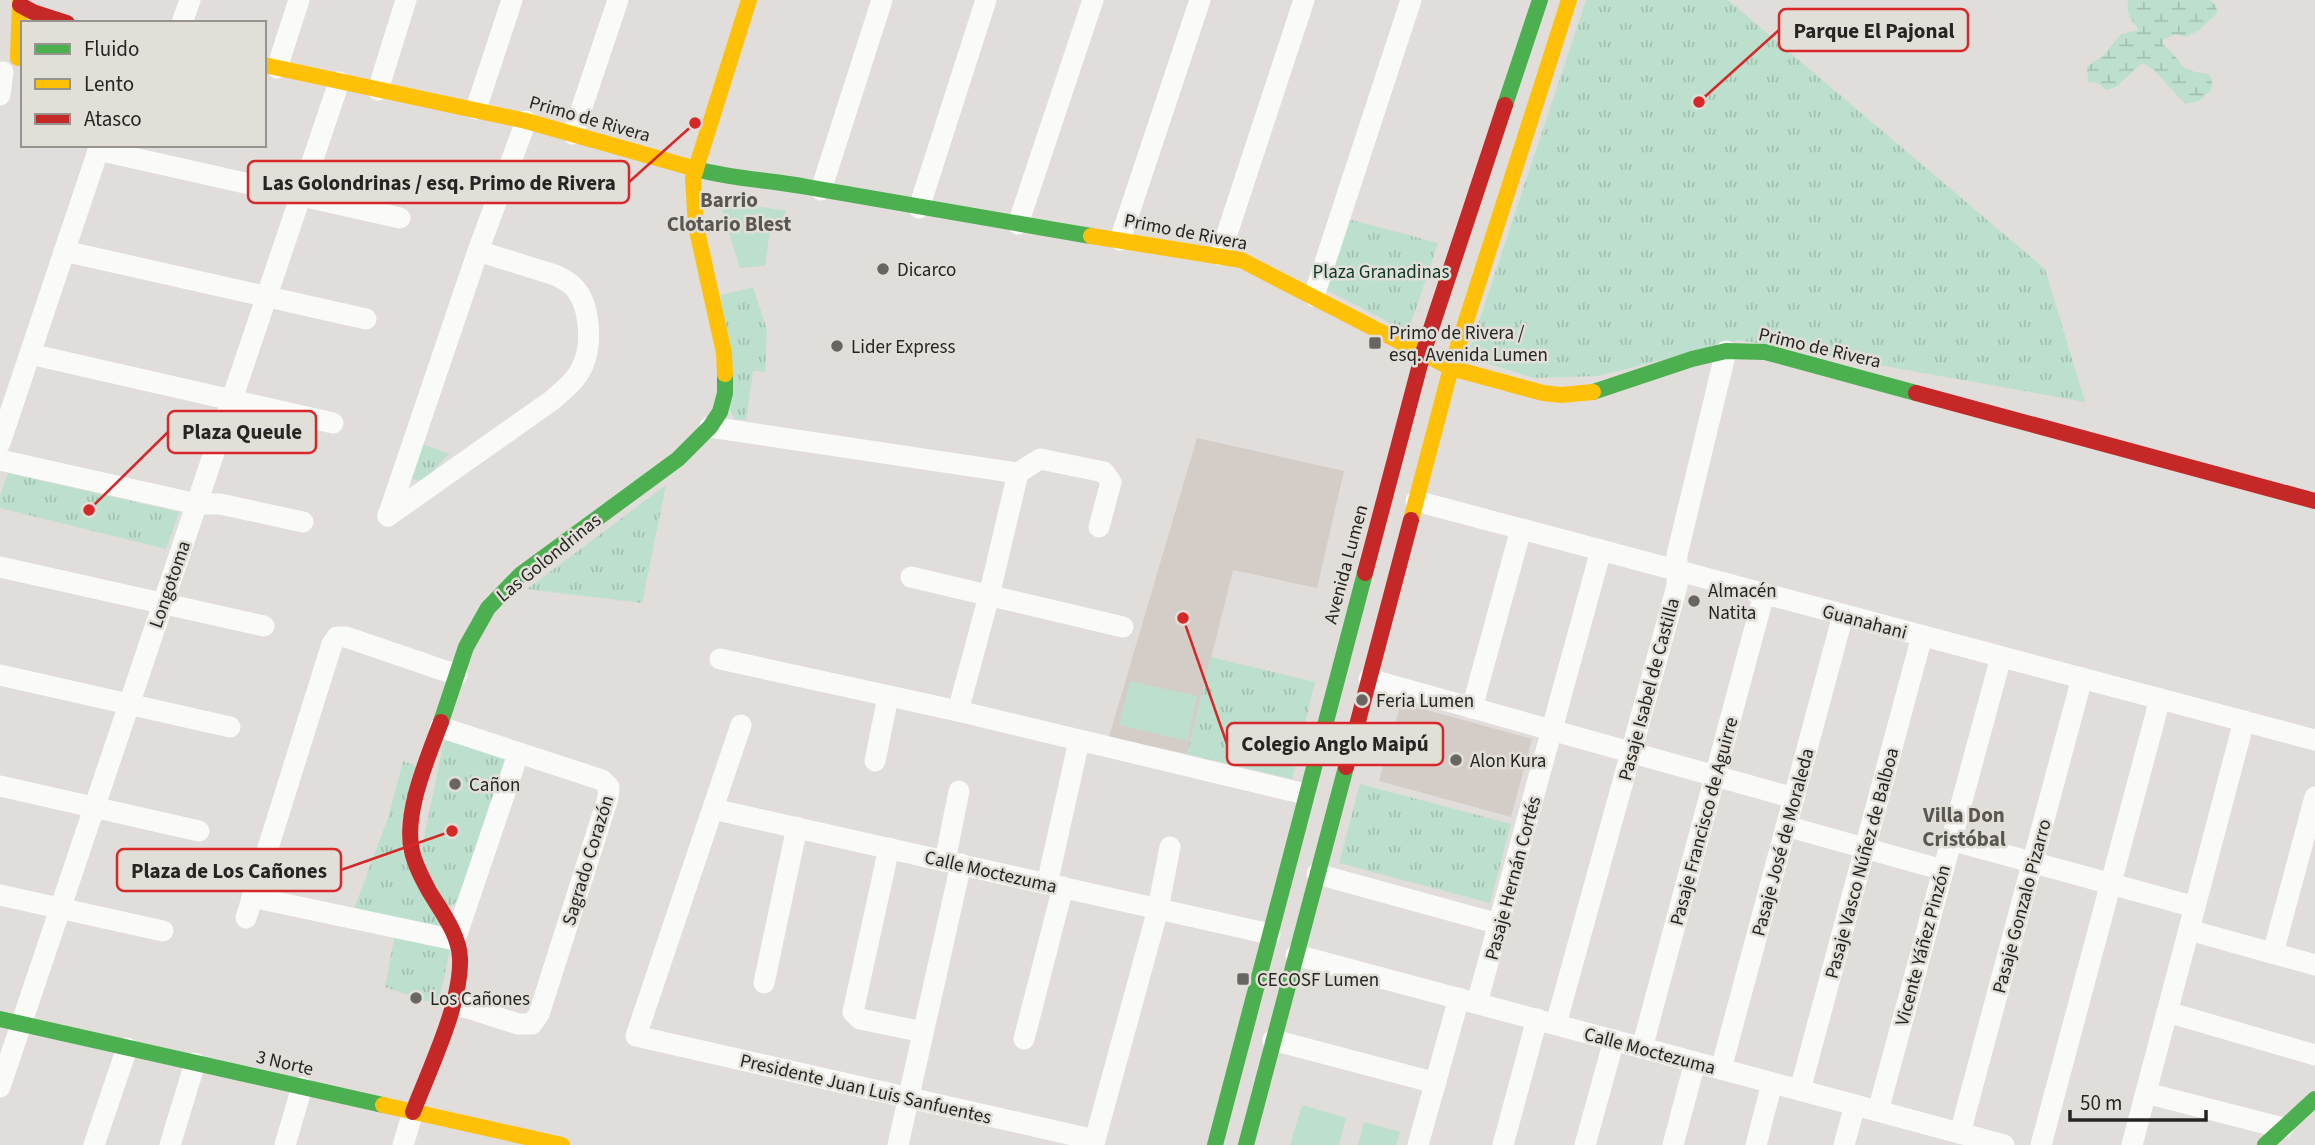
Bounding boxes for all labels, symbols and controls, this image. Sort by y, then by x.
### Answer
callout: Parque El Pajonal [1779,9,1968,51]
text: Parque El Pajonal [1793,16,1955,46]
legend [21,21,266,147]
text: Fluido [84,34,139,64]
text: Lento [84,69,134,99]
street label: Primo de Rivera [526,89,653,150]
text: Atasco [84,104,142,134]
callout: Las Golondrinas / esq. Primo de Rivera [248,161,629,203]
text: Las Golondrinas / esq. Primo de Rivera [262,168,616,198]
district label: Barrio Clotario Blest [667,185,791,239]
street label: Primo de Rivera [1122,207,1250,258]
place label: Dicarco [897,257,956,284]
park label: Plaza Granadinas [1313,259,1449,286]
marker: Dicarco [875,261,891,277]
place label: Primo de Rivera / esq. Avenida Lumen [1389,320,1548,369]
street label: Primo de Rivera [1756,321,1884,376]
place label: Lider Express [851,334,956,361]
marker: Primo de Rivera / esq. Avenida Lumen [1367,335,1383,351]
marker: Lider Express [829,338,845,354]
callout: Plaza Queule [168,411,316,453]
text: Plaza Queule [182,417,302,447]
street label: Avenida Lumen [1318,502,1375,627]
street label: Las Golondrinas [491,507,607,609]
street label: Longotoma [143,537,198,632]
place label: Almacén Natita [1708,578,1777,627]
marker: Almacén Natita [1686,593,1702,609]
street label: Pasaje Isabel de Castilla [1612,595,1687,784]
street label: Guanahani [1819,598,1910,647]
place label: Feria Lumen [1376,688,1474,715]
marker: Feria Lumen [1354,692,1370,708]
street label: Pasaje Francisco de Aguirre [1664,714,1745,929]
callout: Colegio Anglo Maipú [1227,723,1443,765]
text: Colegio Anglo Maipú [1241,729,1429,759]
street label: Pasaje José de Moraleda [1745,745,1822,939]
street label: Pasaje Vasco Núñez de Balboa [1819,745,1906,982]
place label: Alon Kura [1470,748,1546,775]
marker: Alon Kura [1448,752,1464,768]
place label: Cañon [469,772,521,799]
marker: Cañon [447,776,463,792]
street label: Sagrado Corazón [556,792,621,929]
street label: Pasaje Hernán Cortés [1479,793,1548,963]
district label: Villa Don Cristóbal [1922,800,2006,854]
street label: Pasaje Gonzalo Pizarro [1986,816,2059,997]
street label: Calle Moctezuma [922,844,1059,901]
callout: Plaza de Los Cañones [117,849,341,891]
text: Plaza de Los Cañones [131,856,327,886]
street label: Vicente Yáñez Pinzón [1889,862,1958,1029]
place label: CECOSF Lumen [1257,967,1379,994]
marker: CECOSF Lumen [1235,971,1251,987]
place label: Los Cañones [430,986,530,1013]
marker: Los Cañones [408,990,424,1006]
street label: Calle Moctezuma [1581,1021,1718,1082]
street label: 3 Norte [253,1044,316,1083]
street label: Presidente Juan Luis Sanfuentes [737,1047,994,1132]
scale bar [2070,1078,2206,1122]
text: 50 m [2080,1088,2122,1118]

